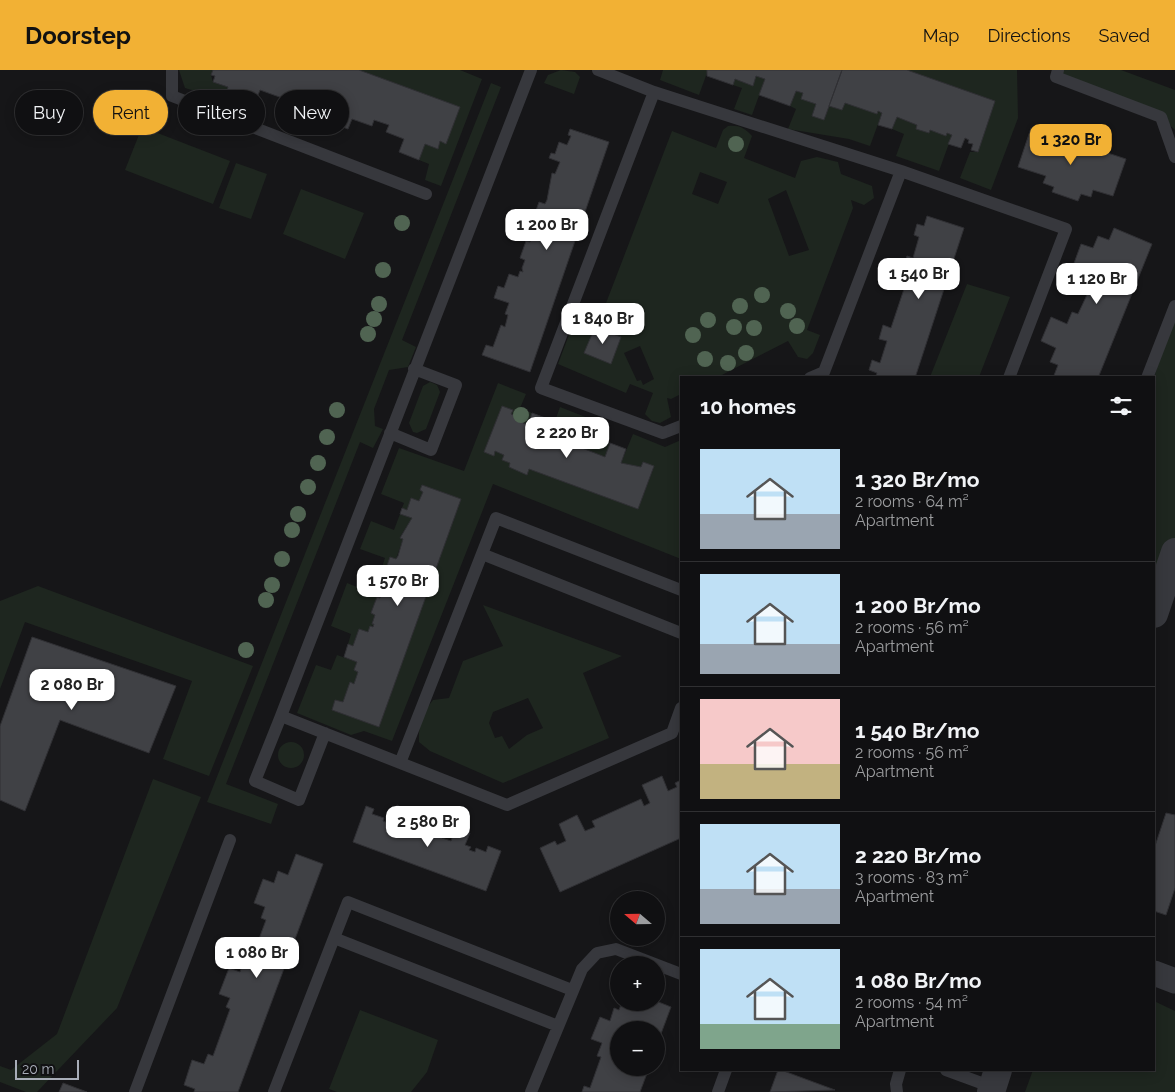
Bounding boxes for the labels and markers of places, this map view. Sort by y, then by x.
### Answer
pin: 1 320 Br [1019,124,1123,166]
pin: 1 200 Br [495,208,599,251]
pin: 1 540 Br [867,258,971,300]
pin: 1 120 Br [1045,262,1149,305]
pin: 1 840 Br [551,302,655,345]
pin: 2 220 Br [515,416,619,459]
pin: 1 570 Br [346,564,450,607]
pin: 2 080 Br [20,668,124,711]
pin: 2 580 Br [376,806,480,848]
pin: 1 080 Br [205,936,309,979]

